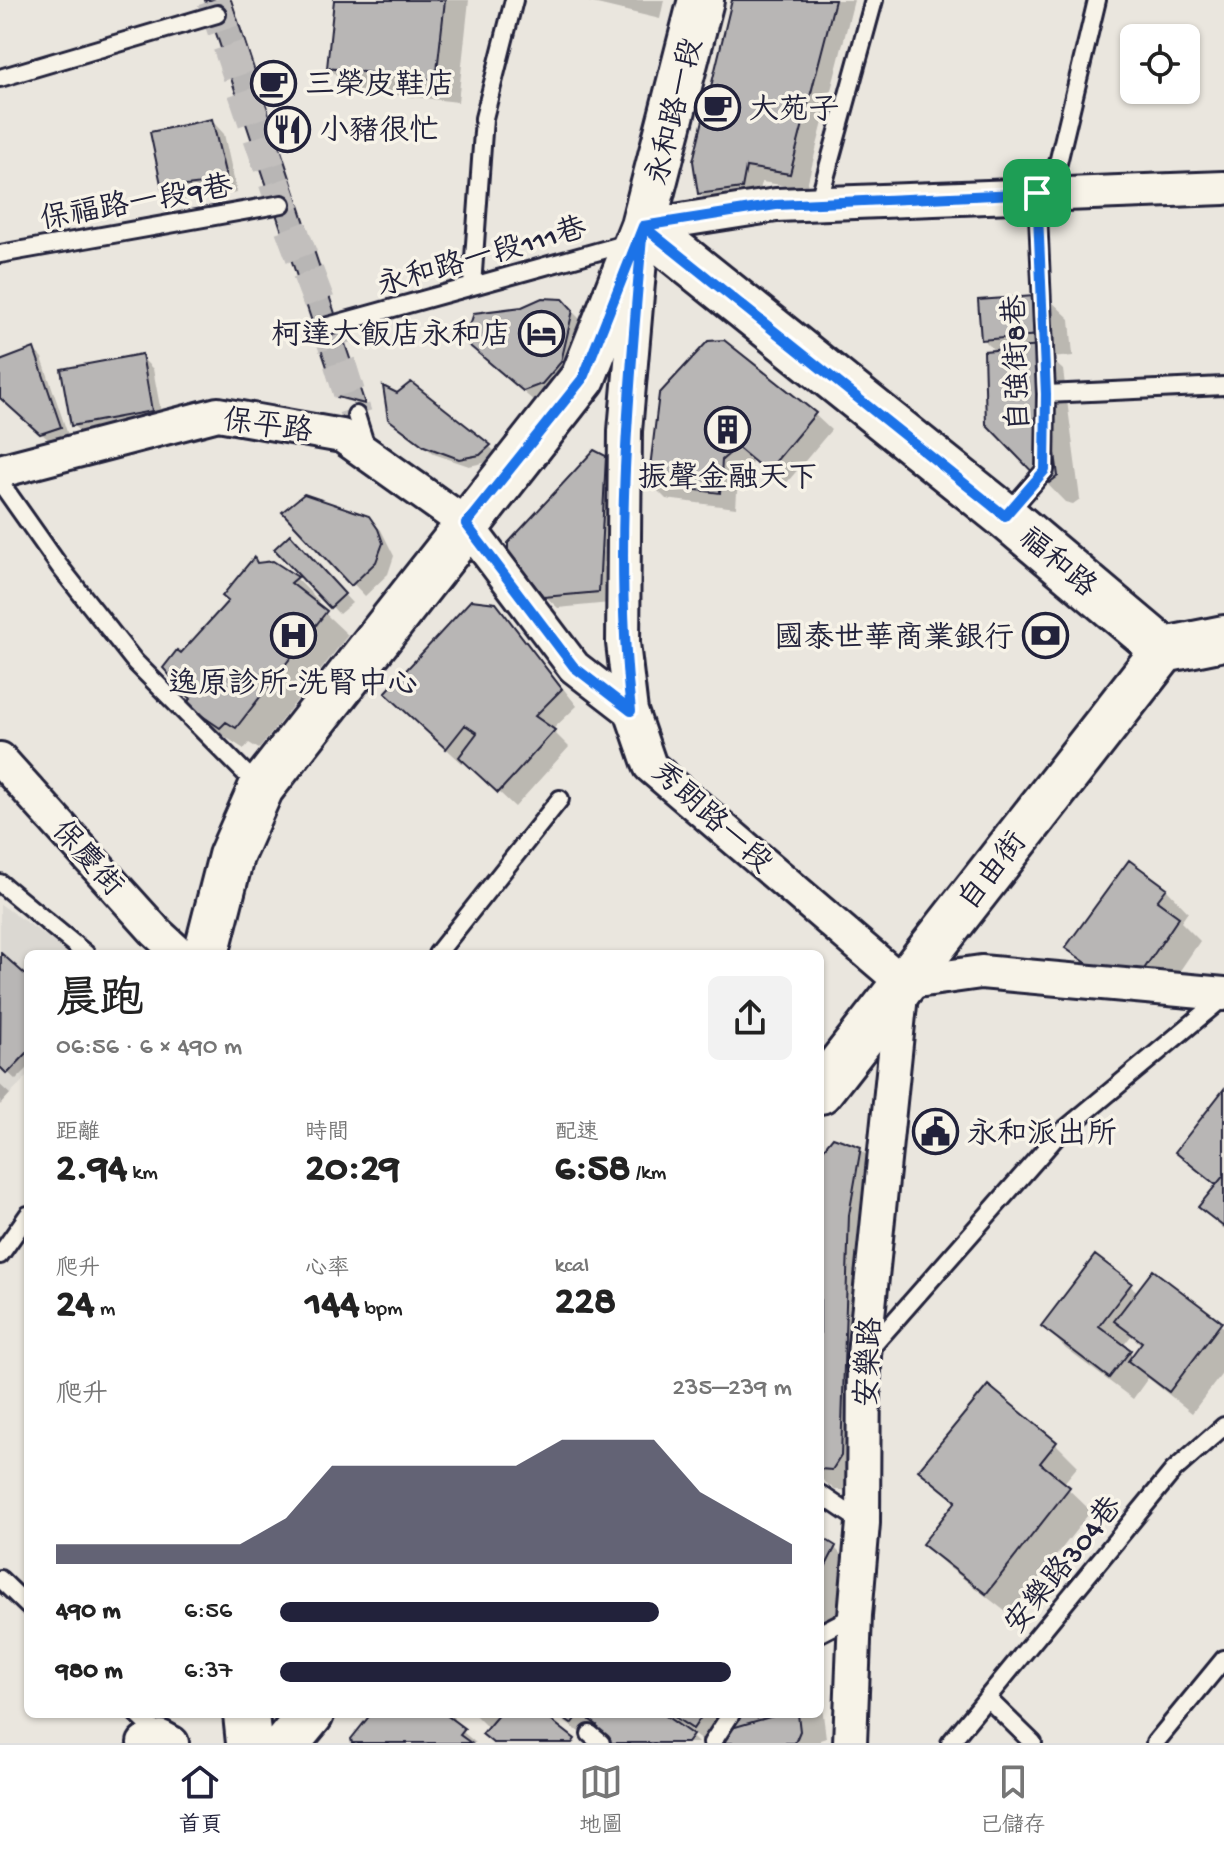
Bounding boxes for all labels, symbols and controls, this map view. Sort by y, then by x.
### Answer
map controls [1120,24,1200,104]
button: locate [1120,24,1200,104]
street label: 永和路一段 [640,35,712,189]
cafe icon: 三榮皮鞋店 [250,59,298,107]
place label: 三榮皮鞋店 [305,68,455,105]
cafe icon: 大苑子 [694,84,742,132]
place label: 大苑子 [749,93,839,130]
restaurant icon: 小豬很忙 [264,105,312,153]
place label: 小豬很忙 [319,114,439,151]
pin [1003,159,1071,227]
street label: 保福路一段9巷 [37,169,236,240]
icon: arrive [1015,171,1059,215]
street label: 永和路一段111巷 [373,211,591,306]
street label: 自強街8巷 [998,294,1039,432]
hotel icon: 柯達大飯店永和店 [518,309,566,357]
place label: 柯達大飯店永和店 [271,318,511,355]
street label: 保平路 [220,403,315,452]
building icon: 振聲金融天下 [704,406,752,454]
place label: 振聲金融天下 [638,461,818,498]
street label: 福和路 [1010,521,1103,607]
hospital icon: 逸原診所-洗腎中心 [269,612,317,660]
bank icon: 國泰世華商業銀行 [1021,612,1069,660]
place label: 國泰世華商業銀行 [774,621,1014,658]
place label: 逸原診所-洗腎中心 [168,666,418,704]
street label: 秀朗路一段 [643,755,779,883]
street label: 保慶街 [43,814,130,905]
street label: 自由街 [951,825,1036,919]
button: share [708,976,792,1060]
text: 晨跑 [56,977,144,1029]
text: 06:56 · 6 × 490 m [56,1033,242,1064]
public building icon: 永和派出所 [912,1108,960,1156]
place label: 永和派出所 [967,1117,1117,1154]
text: 距離 [56,1121,100,1147]
text: 時間 [305,1121,349,1147]
text: 配速 [555,1121,599,1147]
text: 2.94 [56,1147,127,1194]
text: 20:29 [305,1147,400,1194]
text: 6:58 [555,1147,630,1194]
text: km [127,1161,158,1187]
text: /km [630,1161,666,1187]
text: kcal [555,1254,589,1280]
text: 爬升 [56,1257,100,1283]
text: 心率 [305,1257,349,1283]
text: 228 [555,1280,616,1327]
text: 24 [56,1283,95,1330]
text: 144 [305,1283,359,1330]
text: m [95,1297,115,1323]
text: bpm [359,1297,403,1323]
street label: 安樂路 [850,1316,891,1408]
text: 235–239 m [672,1374,792,1405]
text: 爬升 [56,1381,108,1412]
street label: 安樂路304巷 [998,1490,1132,1643]
text: 490 m [56,1597,121,1628]
text: 6:56 [184,1597,232,1628]
text: 980 m [56,1657,123,1688]
text: 6:37 [184,1657,232,1688]
tab: 首頁 [178,1760,222,1840]
tab: 地圖 [579,1760,623,1840]
tab: 已儲存 [980,1760,1046,1840]

